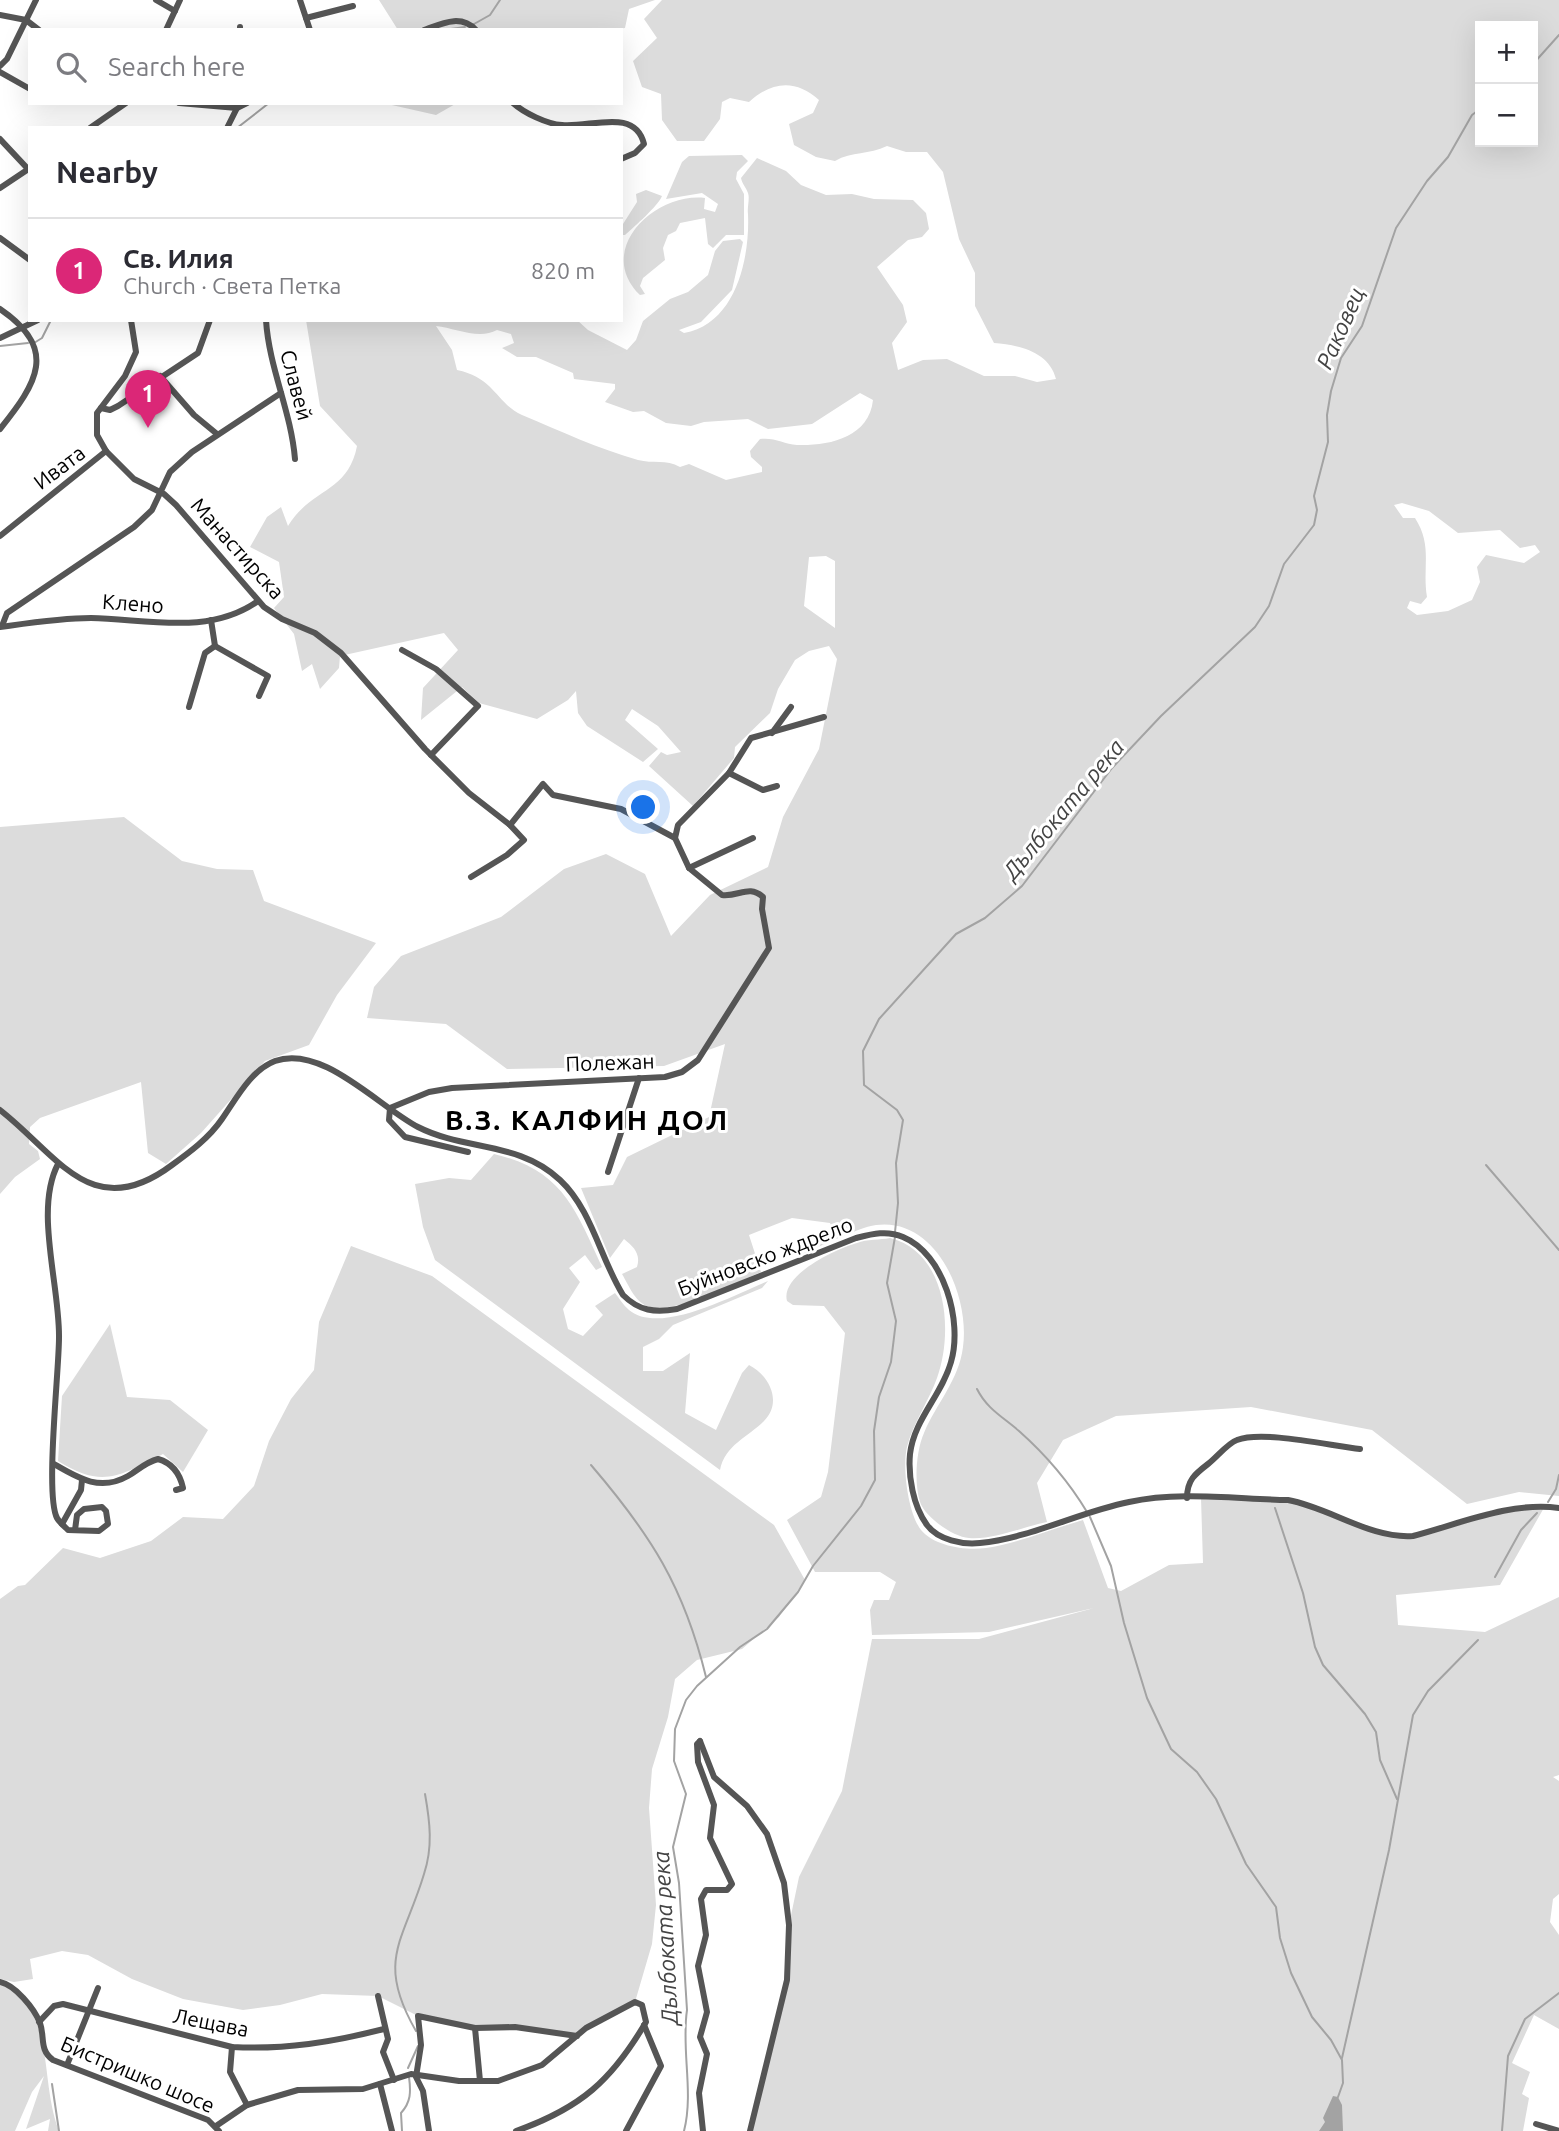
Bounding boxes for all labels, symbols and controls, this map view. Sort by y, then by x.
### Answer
map controls [1475,21,1538,147]
button: + [1475,21,1538,84]
search box [28,28,623,105]
icon: search [52,48,90,86]
text: Search here [108,52,245,81]
button: − [1475,84,1538,147]
text: Nearby [56,155,158,189]
text: Св. Илия [123,244,234,273]
text: 1 [73,258,85,283]
text: 820 m [531,258,595,283]
text: Church · Света Петка [123,273,341,298]
water label: Раковец [1311,283,1369,373]
street label: Славей [276,347,318,423]
pin: 1 [125,370,171,428]
street label: Ивата [29,440,89,494]
street label: Манастирска [186,493,290,603]
street label: Клено [101,589,165,617]
water label: Дълбоката река [996,734,1129,885]
your location [626,790,660,824]
street label: Полежан [565,1048,655,1076]
district label: В.З. КАЛФИН ДОЛ [445,1104,729,1135]
street label: Буйновско ждрело [674,1212,856,1300]
water label: Дълбоката река [648,1850,682,2028]
street label: Лещава [171,2003,251,2041]
street label: Бистришко шосе [58,2031,218,2117]

